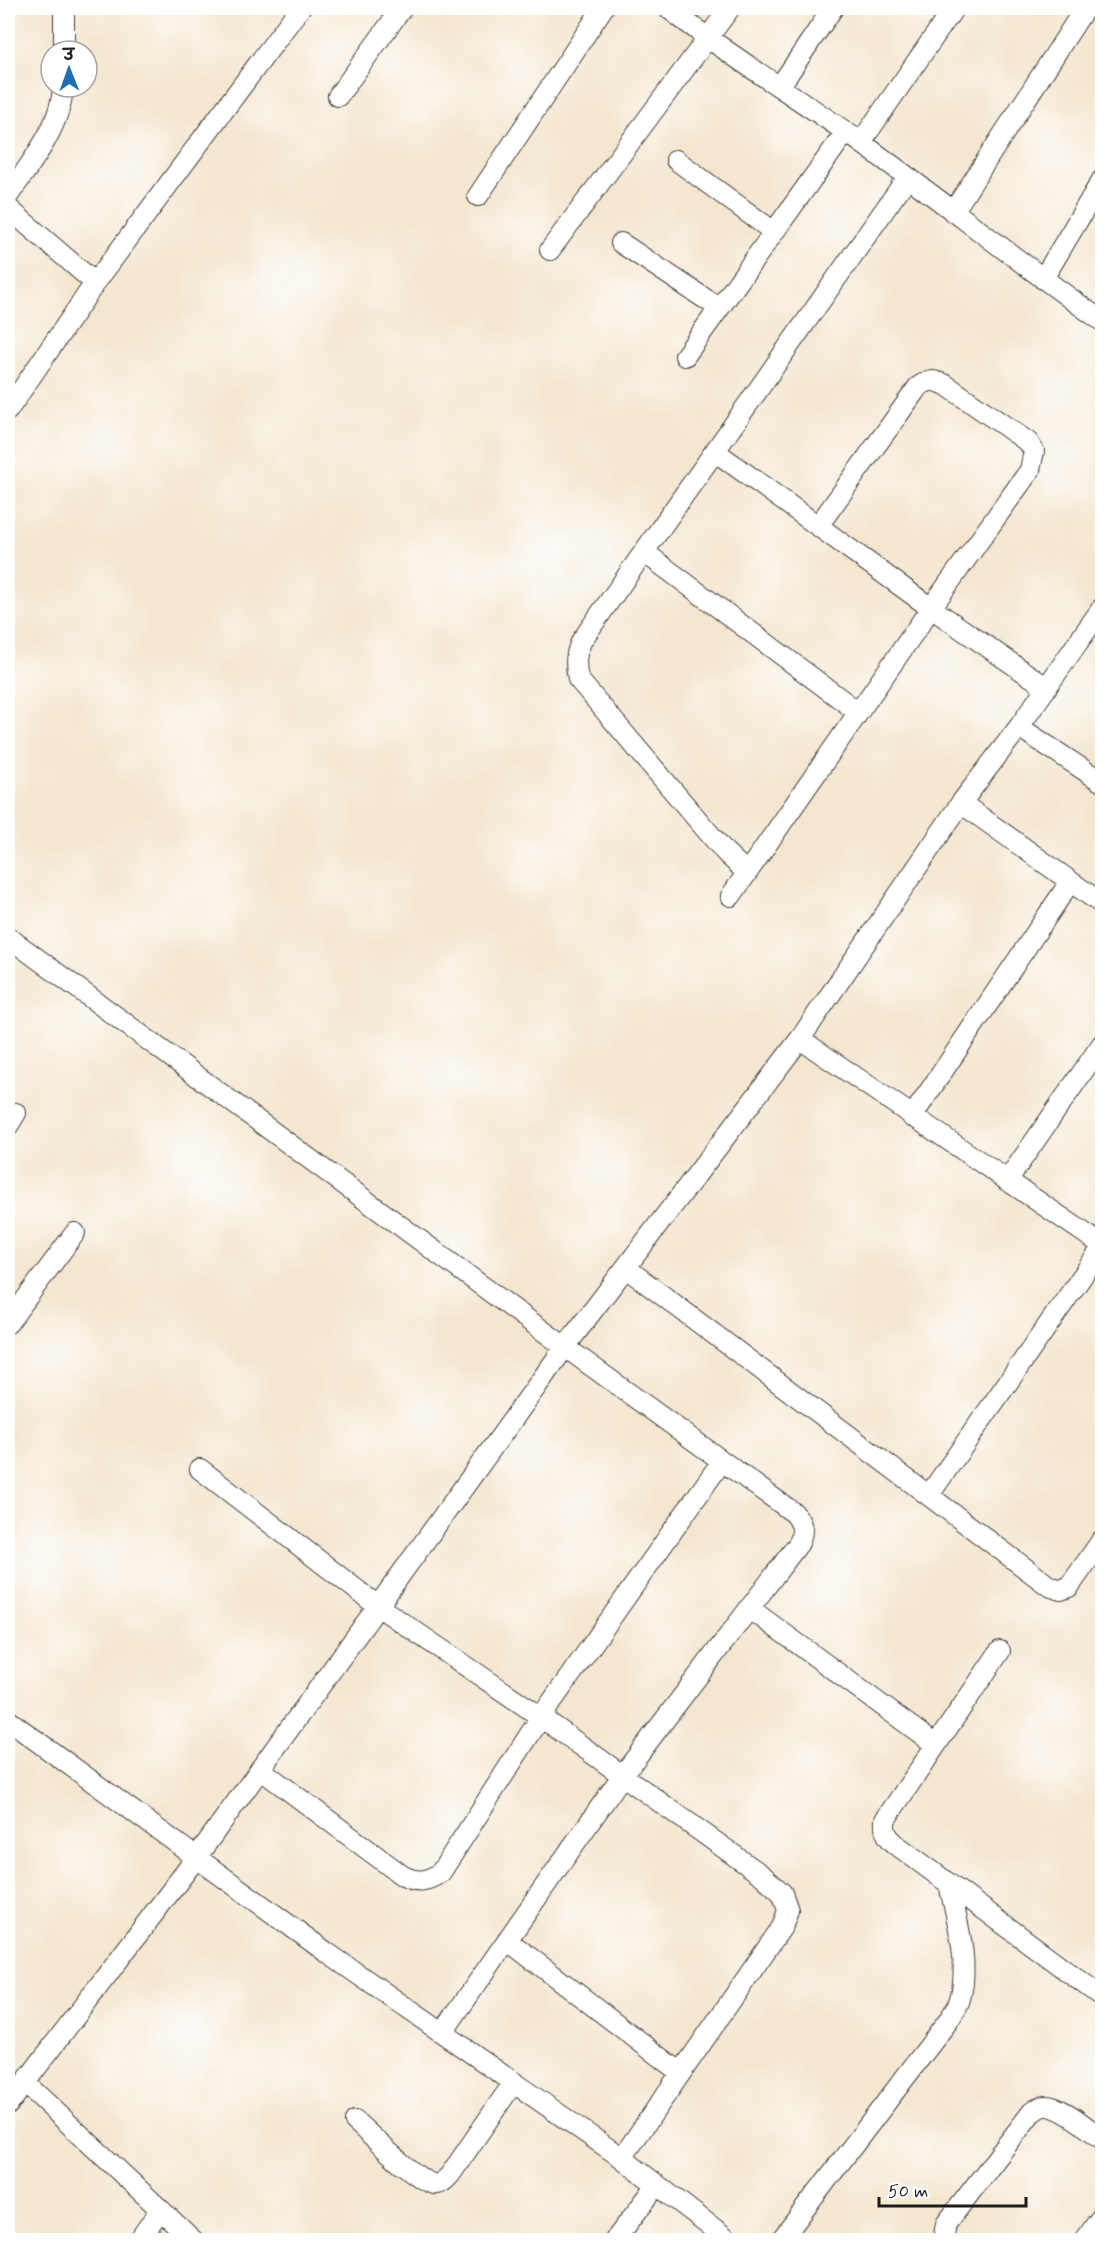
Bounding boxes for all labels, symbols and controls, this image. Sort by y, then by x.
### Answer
north arrow [39,39,99,99]
text: उ [61,45,76,66]
scale bar [879,2170,1026,2208]
text: 50 m [888,2180,928,2204]

